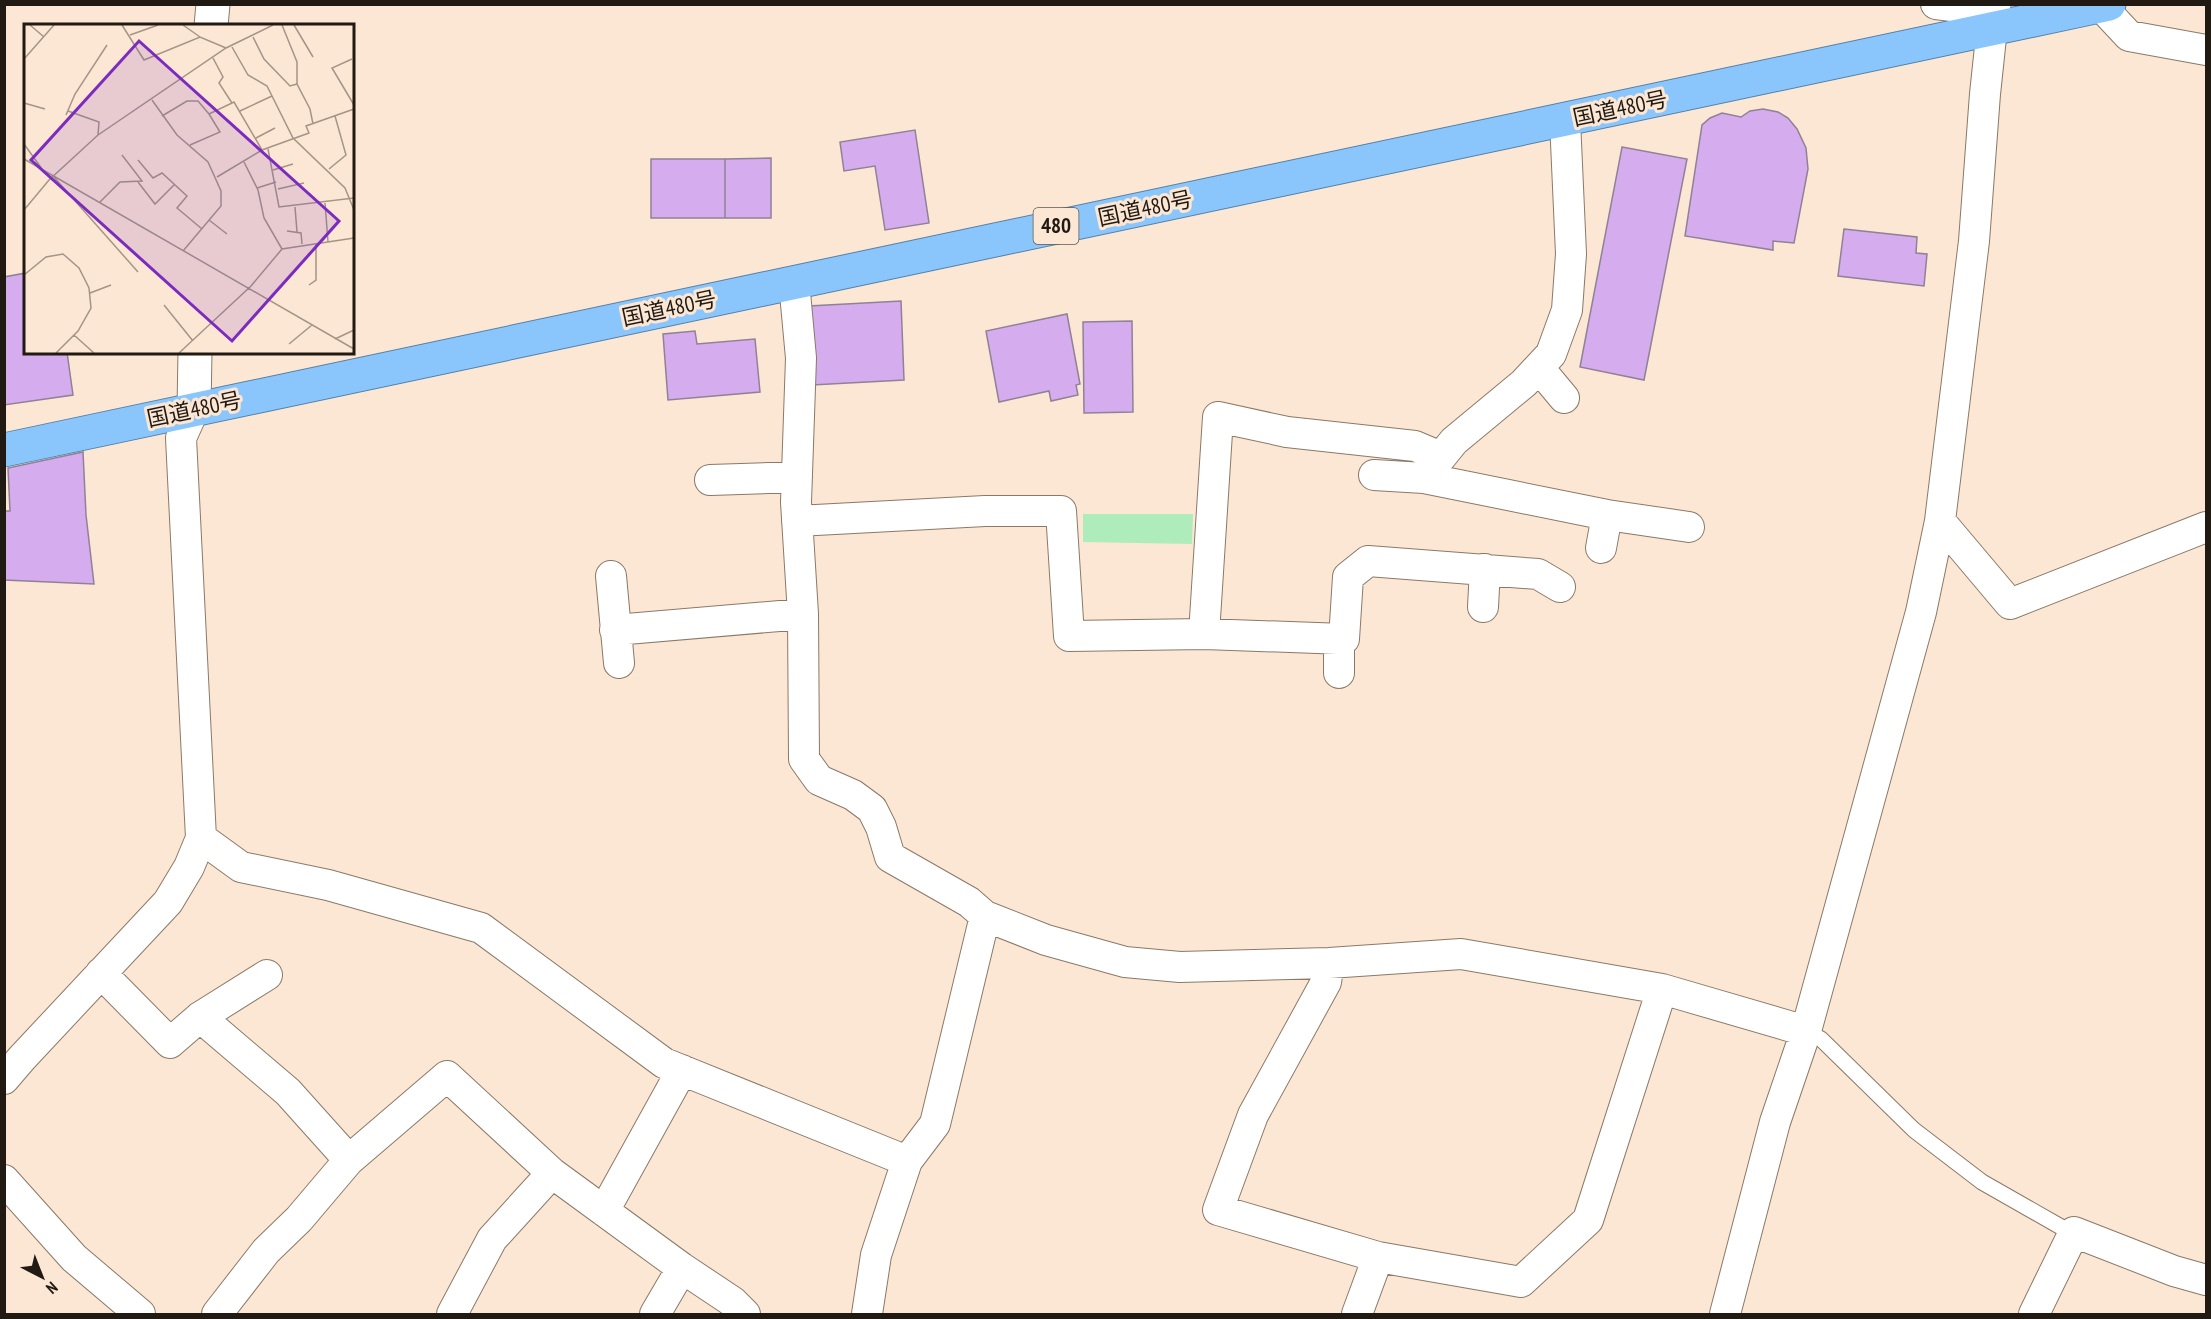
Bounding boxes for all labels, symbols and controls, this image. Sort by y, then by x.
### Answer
inset map [24,24,354,354]
street label: 国道480号 [1570,84,1670,132]
street label: 国道480号 [1095,184,1195,232]
road number: 480 [1034,208,1078,244]
street label: 国道480号 [619,284,719,332]
street label: 国道480号 [144,385,244,433]
north arrow [12,1247,72,1307]
text: N [42,1278,62,1298]

